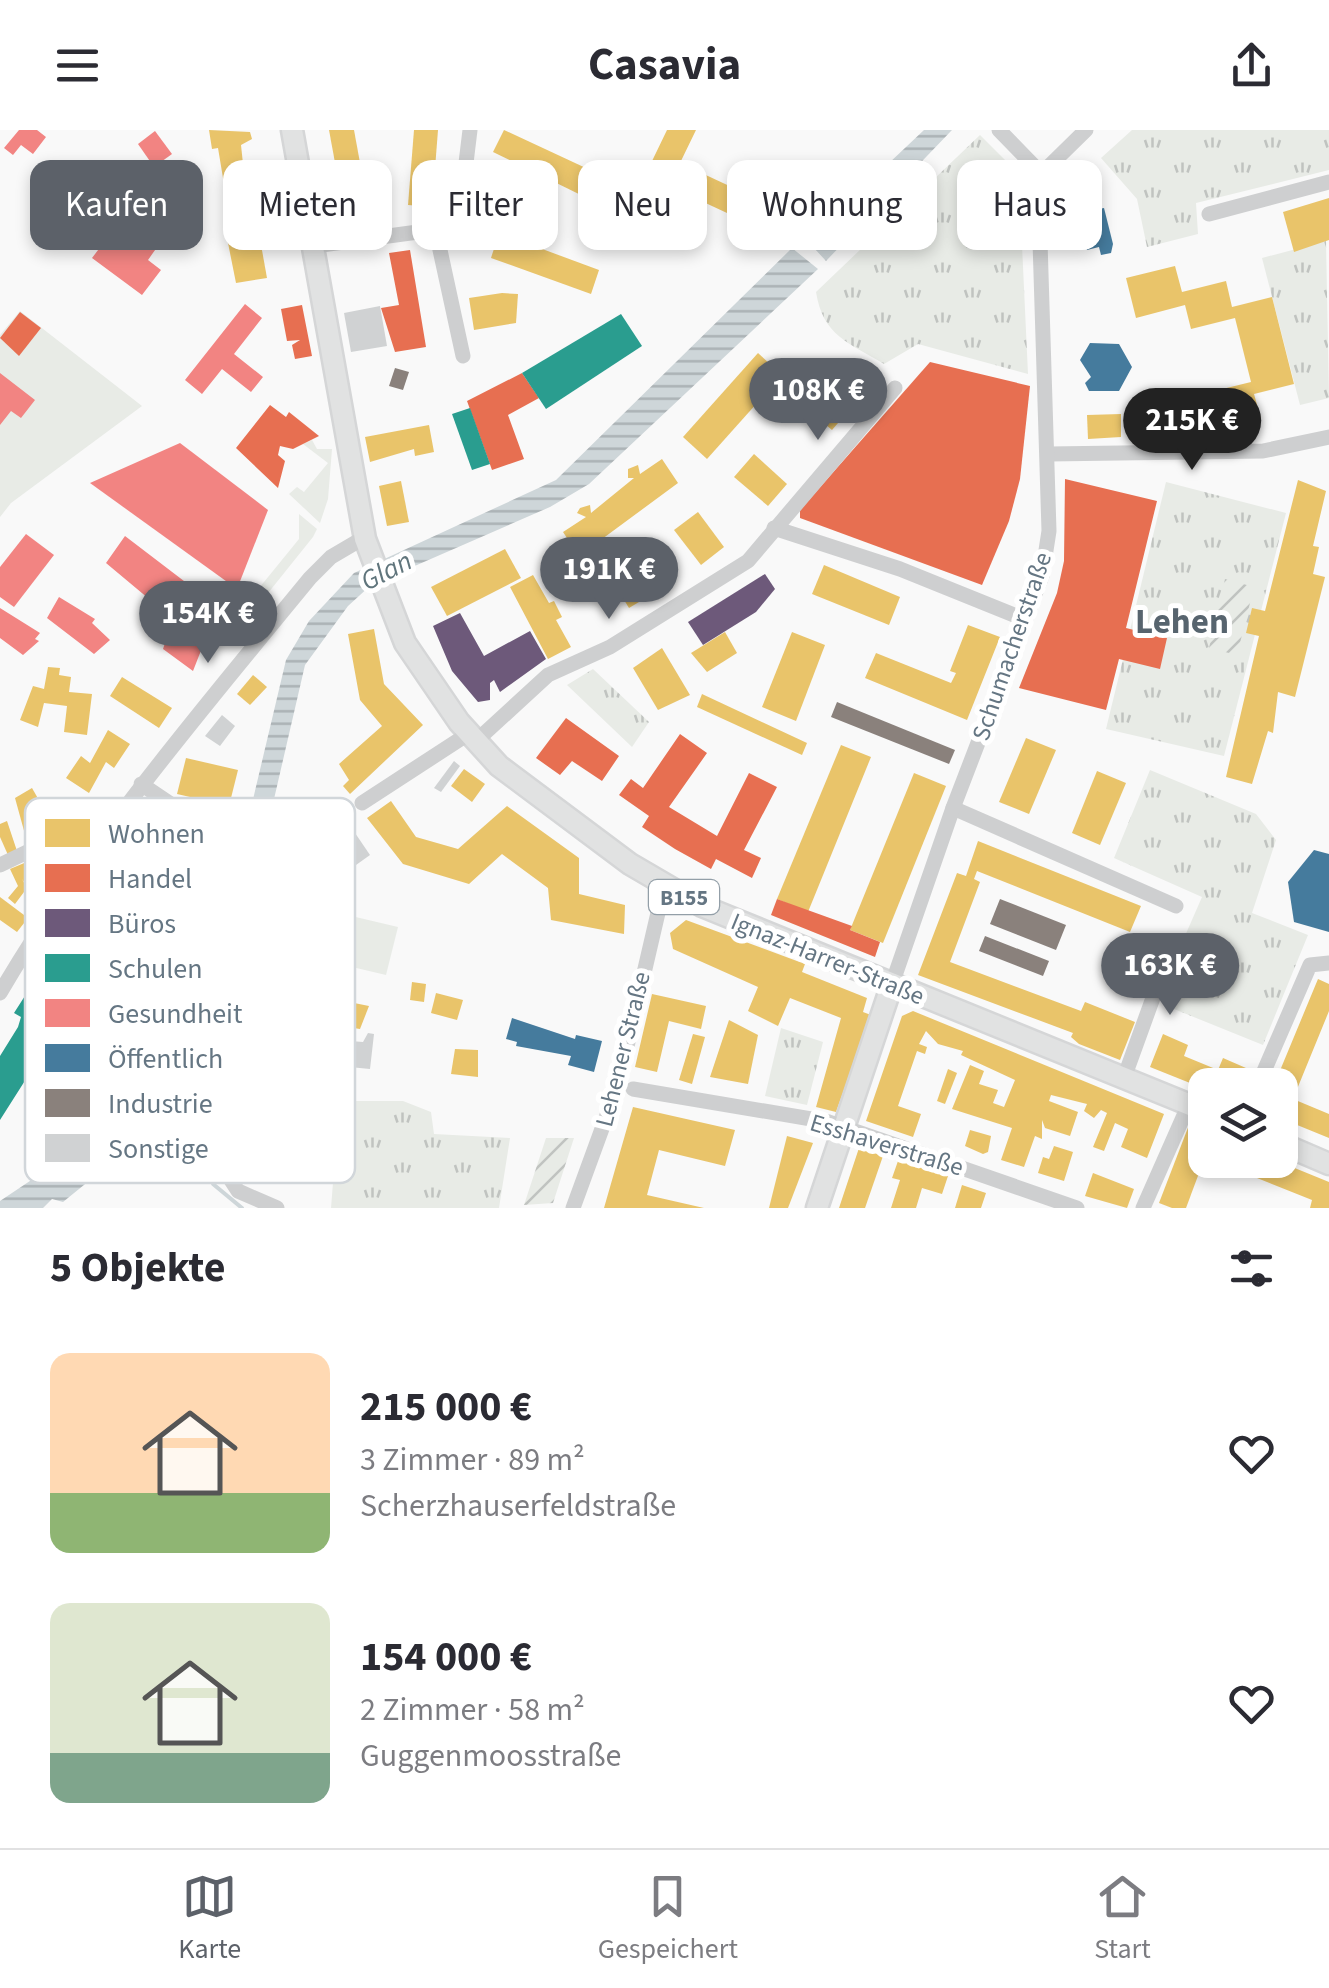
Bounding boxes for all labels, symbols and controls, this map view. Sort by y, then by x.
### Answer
text: Casavia [588,33,741,97]
icon: menu [50,38,105,93]
icon: share [1224,38,1279,93]
chip: Kaufen [30,160,203,250]
chip: Mieten [223,160,392,250]
chip: Filter [412,160,558,250]
chip: Neu [578,160,707,250]
chip: Wohnung [727,160,937,250]
chip: Haus [957,160,1102,250]
pin: 108K € [737,358,899,443]
text: 108K € [771,367,865,413]
pin: 215K € [1111,388,1273,473]
text: 215K € [1145,397,1239,443]
pin: 191K € [528,537,690,622]
water label: Glan [354,541,419,601]
text: 191K € [562,546,656,592]
street label: Schumacherstraße [963,547,1061,745]
pin: 154K € [127,581,289,666]
text: 154K € [161,590,255,636]
district label: Lehen [1135,597,1229,647]
legend [25,798,355,1183]
text: Wohnen [108,814,205,854]
text: Handel [108,859,192,899]
road number: B155 [649,880,719,914]
text: Büros [108,904,176,944]
street label: Ignaz-Harrer-Straße [725,904,930,1014]
pin: 163K € [1089,933,1251,1018]
text: 163K € [1123,942,1217,988]
text: Schulen [108,949,203,989]
street label: Lehener Straße [586,968,660,1131]
text: Gesundheit [108,994,243,1034]
text: Öffentlich [108,1039,223,1079]
map controls [1188,1068,1298,1178]
button: layers [1188,1068,1298,1178]
text: Industrie [108,1084,213,1124]
street label: Esshaverstraße [806,1105,968,1185]
text: Sonstige [108,1129,209,1169]
text: 5 Objekte [50,1238,225,1298]
icon: filters [1224,1241,1279,1296]
text: 215 000 € [360,1377,532,1437]
icon: home [130,1393,250,1513]
icon: heart [1224,1426,1279,1481]
text: 3 Zimmer · 89 m² [360,1437,585,1483]
text: Scherzhauserfeldstraße [360,1483,676,1529]
text: 154 000 € [360,1627,532,1687]
icon: home [130,1643,250,1763]
icon: heart [1224,1676,1279,1731]
text: 2 Zimmer · 58 m² [360,1687,585,1733]
text: Guggenmoosstraße [360,1733,621,1779]
tab: Karte [178,1869,241,1969]
tab: Gespeichert [598,1869,738,1969]
tab: Start [1094,1869,1151,1969]

